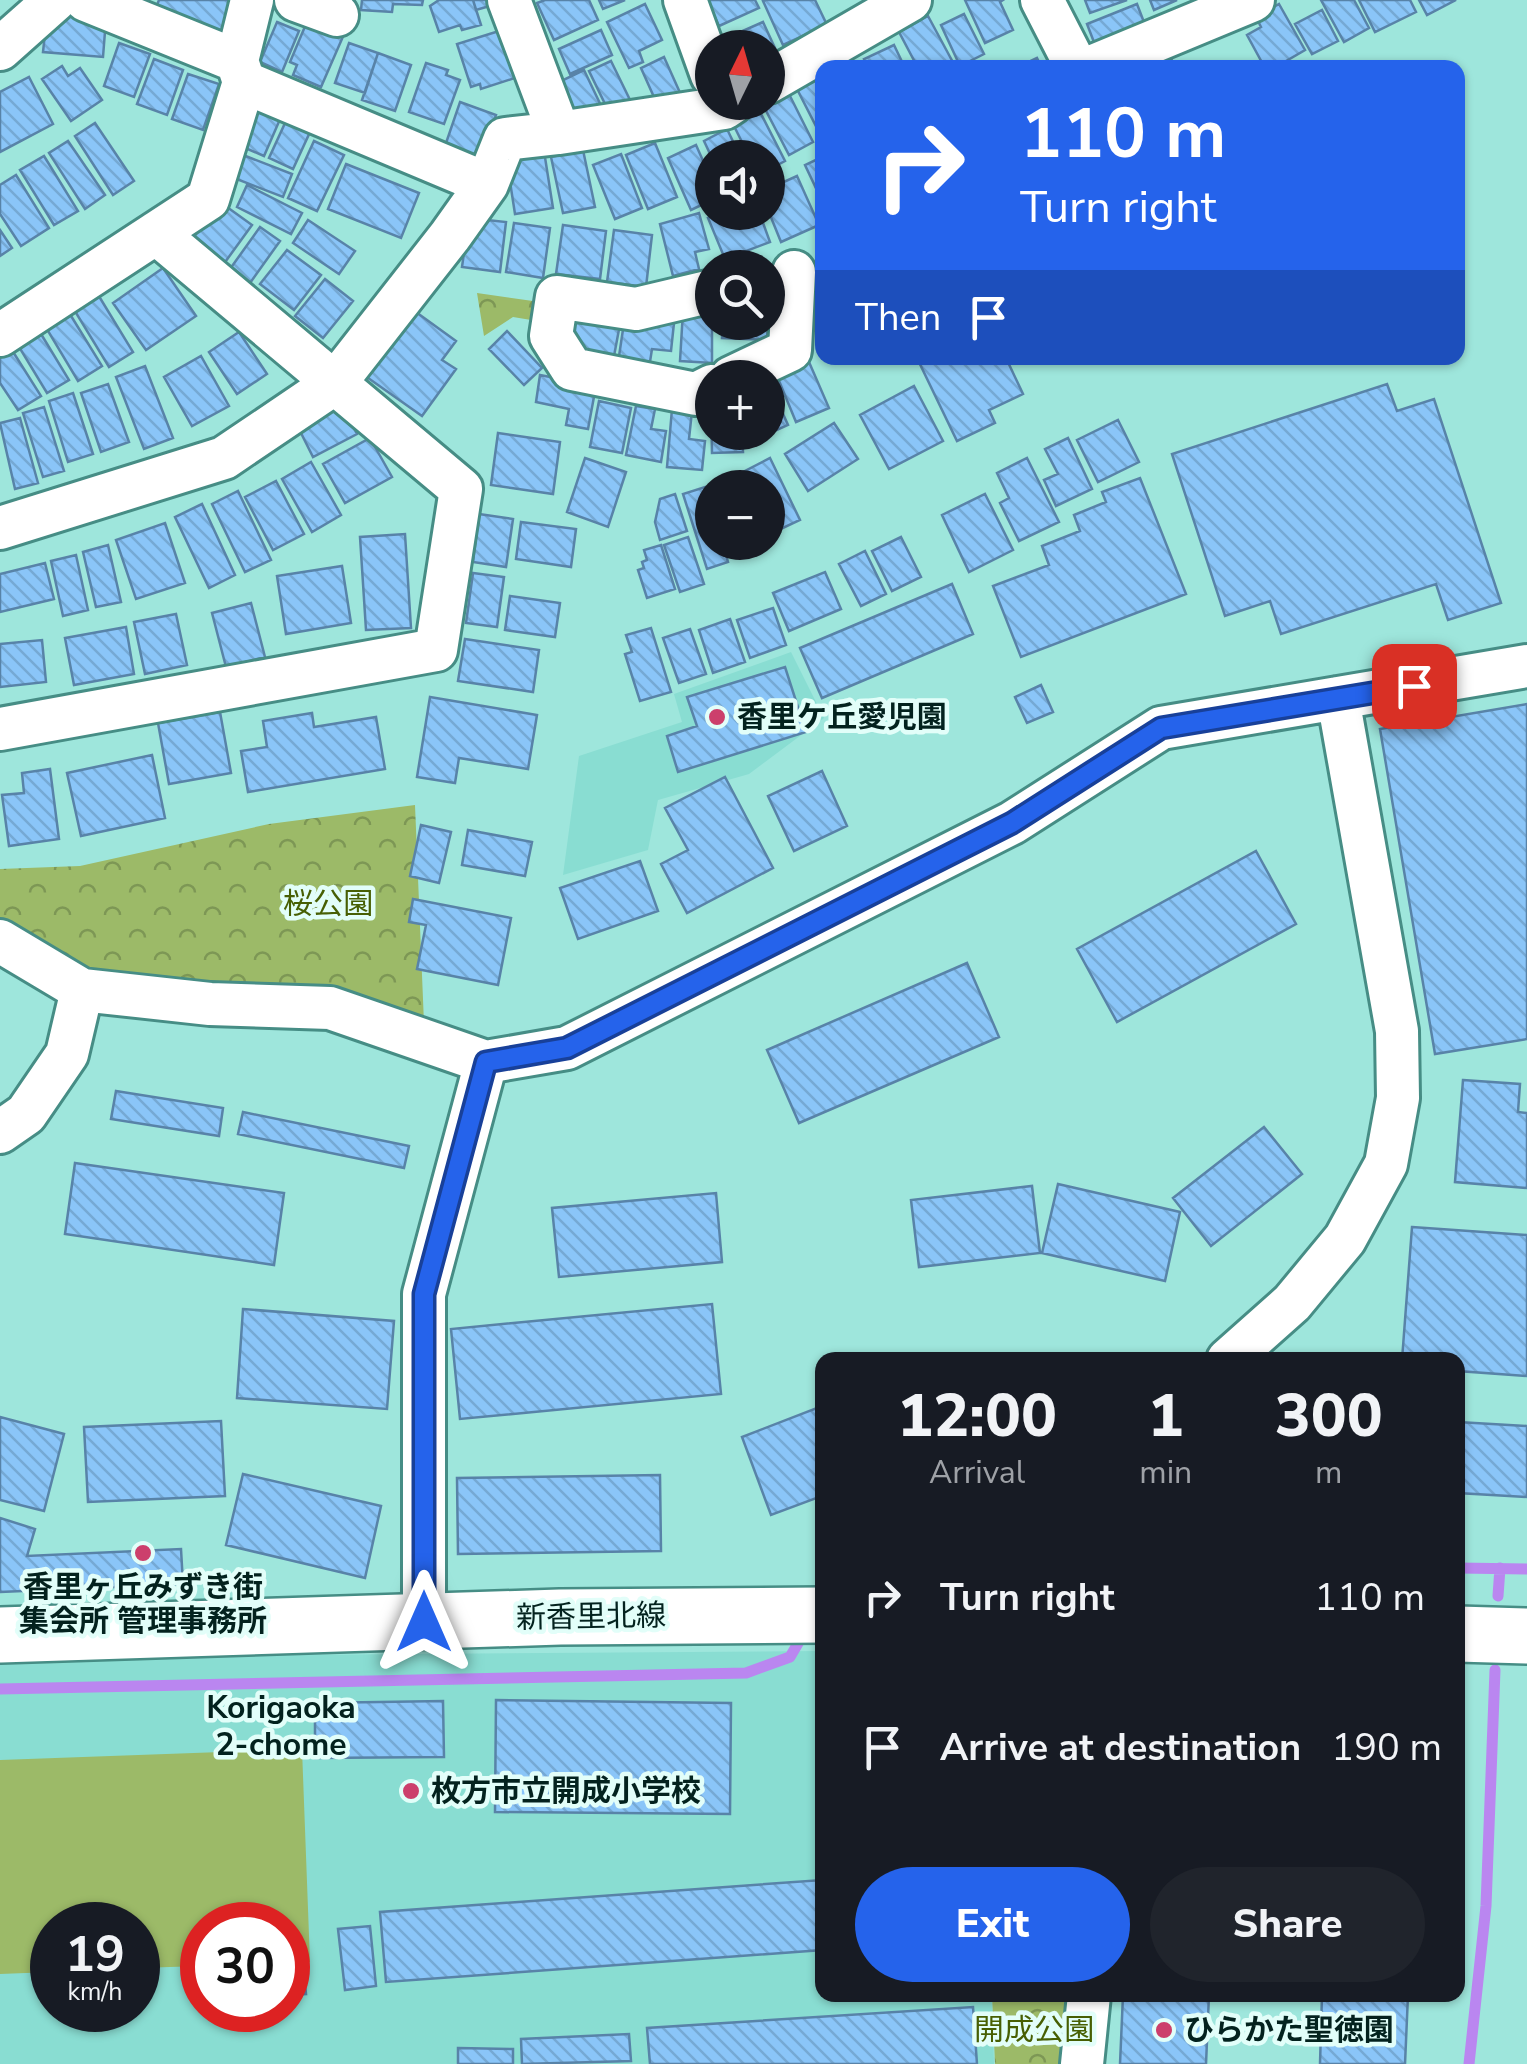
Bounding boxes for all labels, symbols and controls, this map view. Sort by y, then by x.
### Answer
north arrow [695,30,785,120]
map controls [695,30,785,560]
text: 110 m [1020,86,1226,182]
icon: right [855,100,985,230]
button: sound [695,140,785,230]
text: Turn right [1020,177,1217,238]
button: search [695,250,785,340]
icon: arrive [961,290,1016,345]
text: Then [855,292,941,343]
button: + [695,360,785,450]
button: − [695,470,785,560]
pin [1372,644,1457,729]
icon: arrive [1387,659,1442,714]
place label: 香里ケ丘愛児園 [737,697,947,738]
marker: 香里ケ丘愛児園 [706,706,728,728]
park label: 桜公園 [283,884,373,925]
text: 12:00 [897,1375,1057,1457]
text: 1 [1148,1375,1184,1457]
text: 300 [1275,1375,1383,1457]
text: Arrival [929,1451,1025,1494]
text: min [1139,1451,1192,1494]
text: m [1315,1451,1342,1494]
marker: 香里ヶ丘みずき街 集会所 管理事務所 [132,1542,154,1564]
place label: 香里ヶ丘みずき街 集会所 管理事務所 [19,1567,267,1642]
position arrow [372,1570,476,1674]
icon: right [855,1570,910,1625]
text: Turn right [940,1572,1115,1623]
text: 110 m [1314,1572,1425,1623]
street label: 新香里北線 [516,1595,666,1639]
district label: Korigaoka 2-chome [206,1686,356,1766]
icon: arrive [855,1720,910,1775]
text: Arrive at destination [940,1722,1301,1773]
text: 190 m [1331,1722,1442,1773]
place label: 枚方市立開成小学校 [431,1771,701,1812]
marker: 枚方市立開成小学校 [400,1780,422,1802]
button: Exit [855,1867,1130,1982]
button: Share [1150,1867,1425,1982]
speed limit sign: 30 [180,1902,310,2032]
text: 19 [65,1920,125,1989]
text: km/h [67,1975,123,2009]
park label: 開成公園 [974,2010,1094,2051]
place label: ひらかた聖徳園 [1184,2010,1394,2051]
marker: ひらかた聖徳園 [1153,2019,1175,2041]

